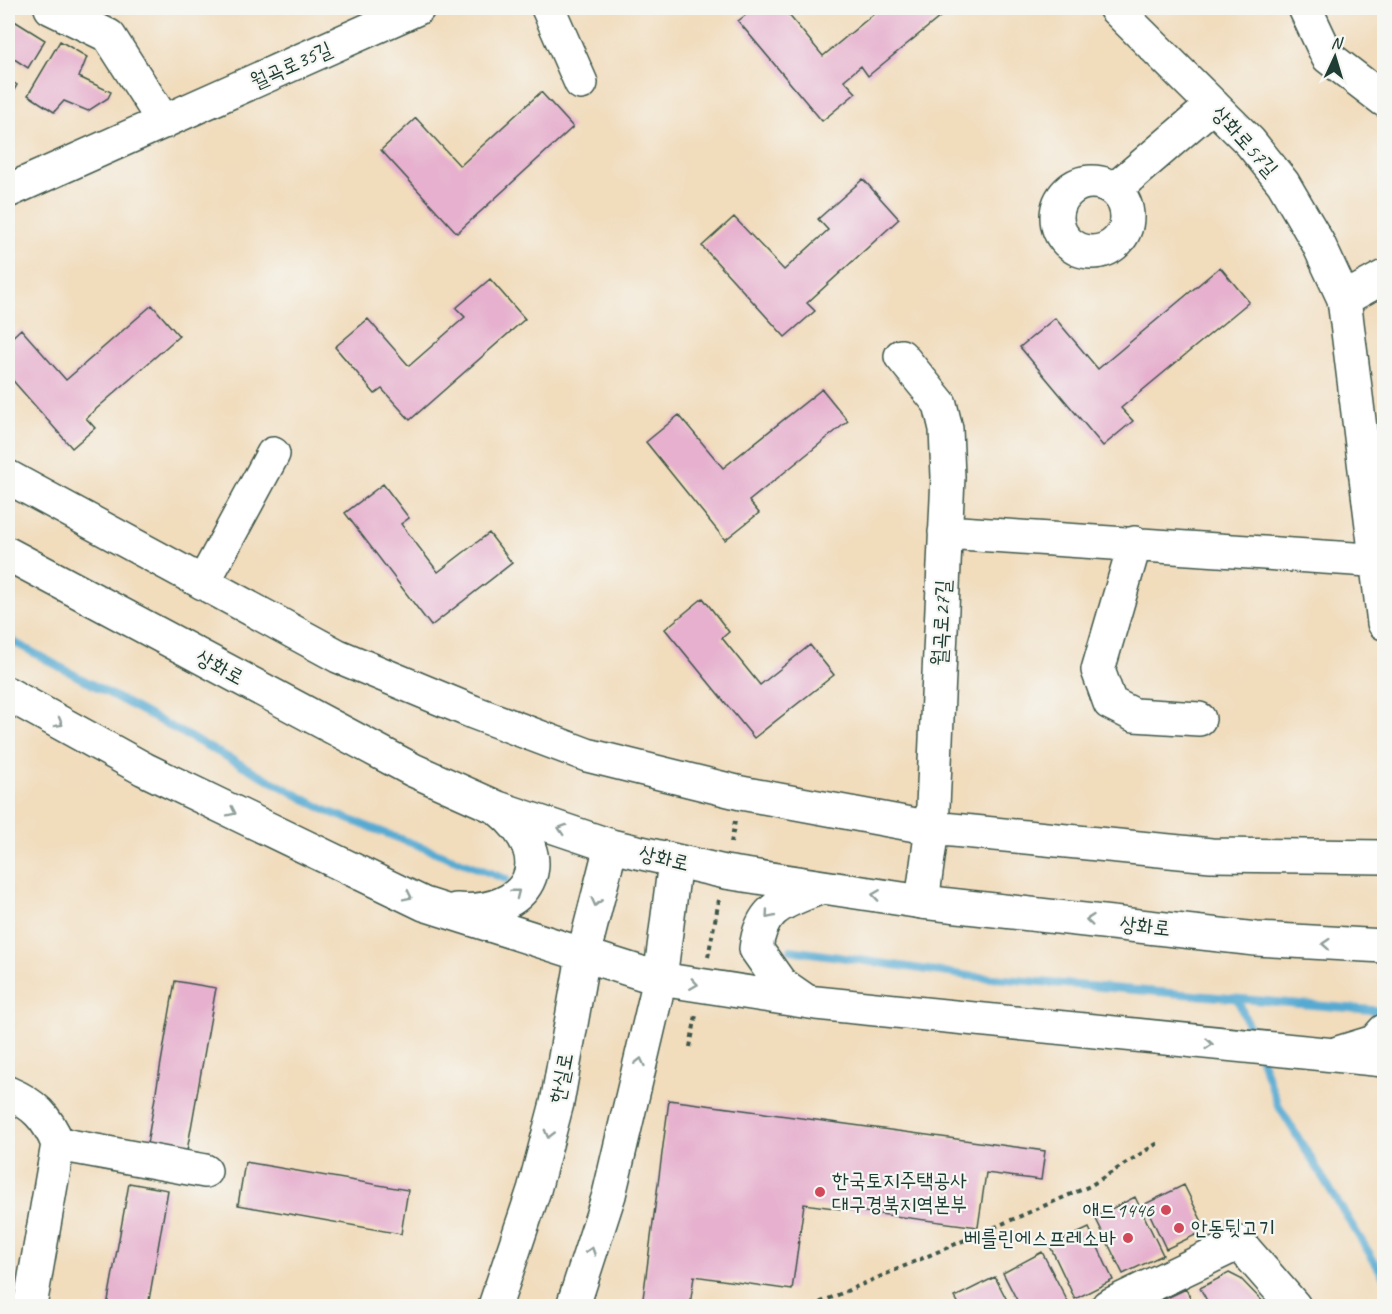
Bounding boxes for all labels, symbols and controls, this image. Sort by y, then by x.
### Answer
north arrow [1305,27,1365,87]
text: N [1330,33,1345,54]
street label: 월곡로35길 [246,35,336,94]
street label: 상화로57길 [1206,100,1284,182]
street label: 월곡로27길 [926,579,956,667]
street label: 상화로 [192,644,248,690]
one-way arrow [53,715,63,727]
one-way arrow [226,804,237,816]
one-way arrow [557,824,568,837]
street label: 상화로 [636,840,692,876]
one-way arrow [401,888,412,900]
one-way arrow [509,890,520,901]
one-way arrow [871,890,880,902]
one-way arrow [591,897,604,907]
one-way arrow [766,908,777,919]
street label: 상화로 [1118,910,1172,942]
one-way arrow [1086,914,1095,927]
one-way arrow [1322,937,1331,950]
one-way arrow [690,977,699,989]
one-way arrow [1205,1037,1214,1050]
street label: 한실로 [543,1051,579,1105]
one-way arrow [633,1057,646,1067]
one-way arrow [543,1129,556,1139]
place label: 한국토지주택공사 대구경북지역본부 [832,1167,967,1217]
marker: 한국토지주택공사 대구경북지역본부 [813,1185,827,1199]
place label: 애드1446 [1082,1197,1155,1223]
marker: 애드1446 [1159,1203,1173,1217]
place label: 안동뒷고기 [1191,1215,1276,1241]
marker: 안동뒷고기 [1172,1221,1186,1235]
place label: 베를린에스프레소바 [964,1225,1116,1251]
marker: 베를린에스프레소바 [1121,1231,1135,1245]
one-way arrow [584,1246,596,1257]

